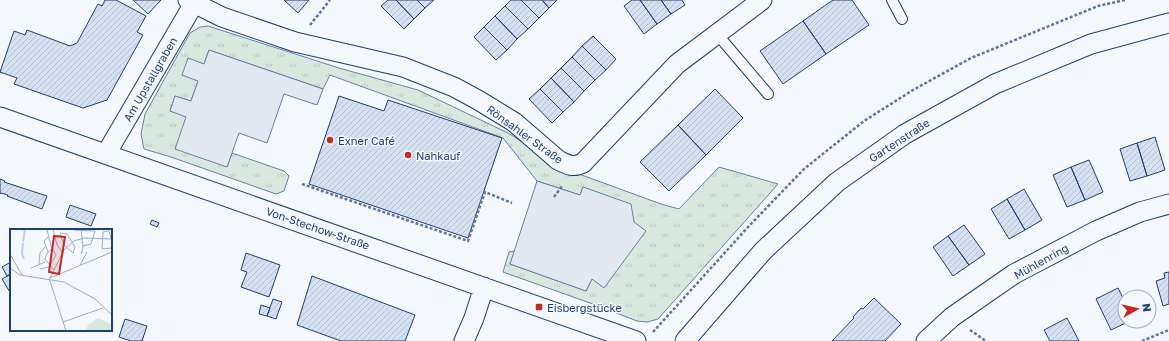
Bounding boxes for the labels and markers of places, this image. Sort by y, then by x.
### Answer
place label: Exner Café [338,134,395,147]
marker: Exner Café [325,135,335,145]
place label: Nahkauf [416,149,460,162]
marker: Nahkauf [403,150,413,160]
place label: Eisbergstücke [547,301,622,314]
marker: Eisbergstücke [534,302,544,312]

